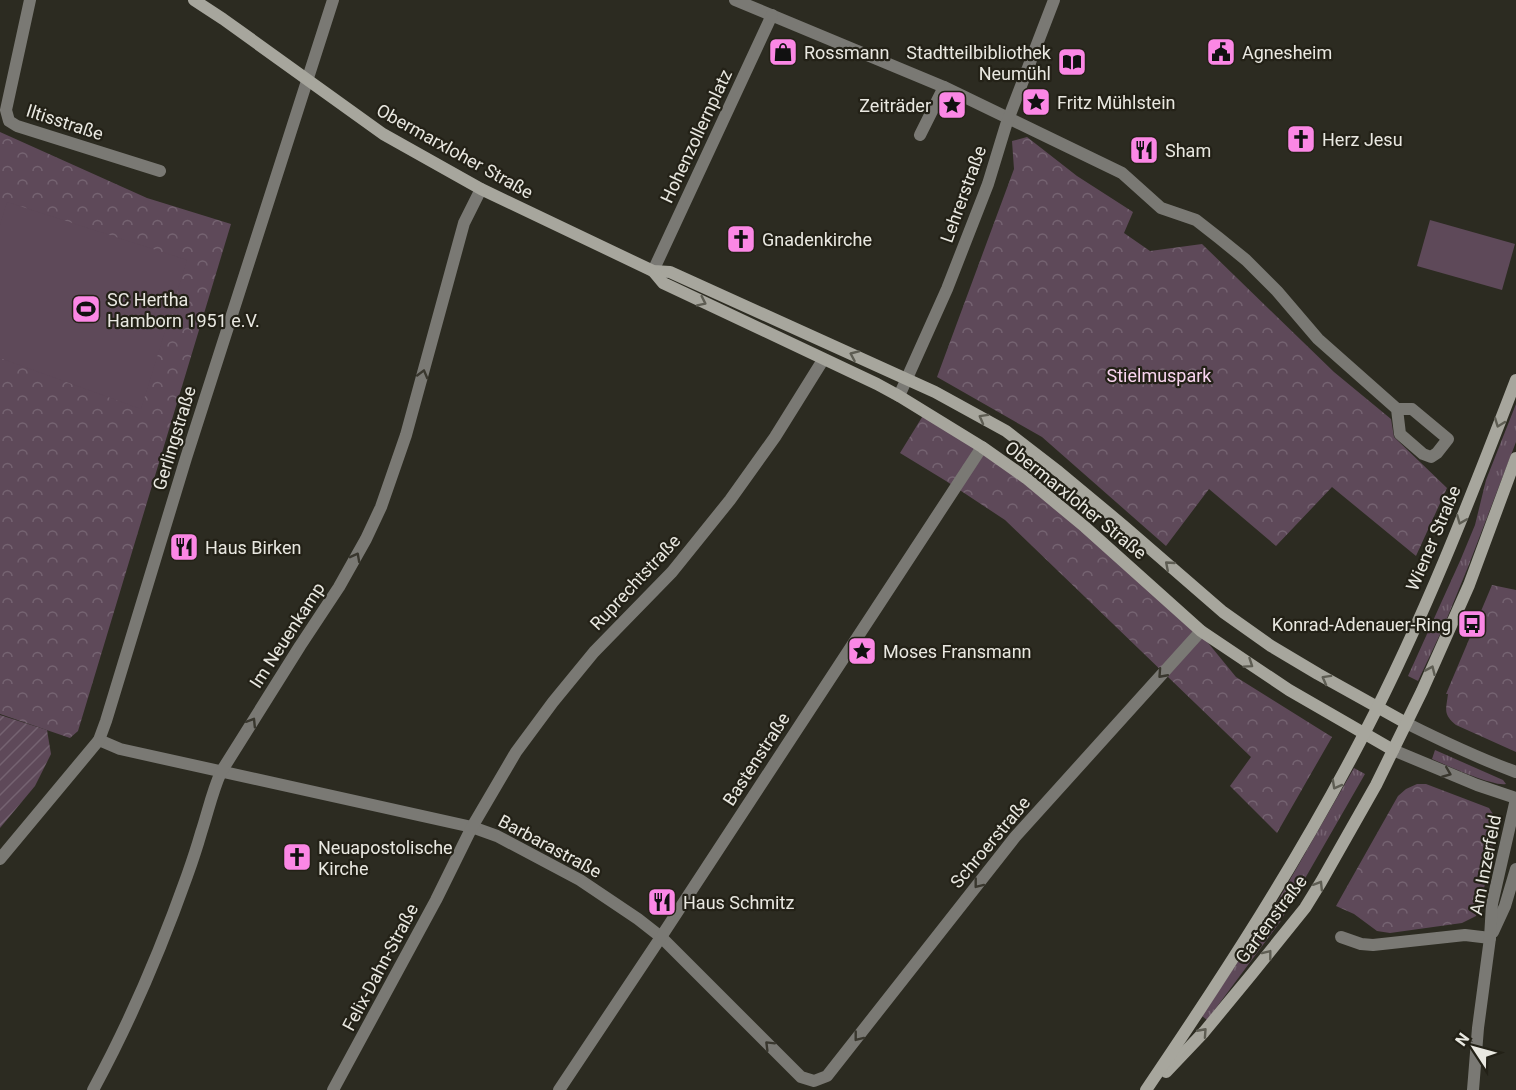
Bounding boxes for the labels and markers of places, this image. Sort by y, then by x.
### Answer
shop icon: Rossmann [767,36,799,68]
public building icon: Agnesheim [1205,36,1237,68]
place label: Rossmann [804,42,889,63]
place label: Stadtteilbibliothek Neumühl [906,42,1052,84]
place label: Agnesheim [1242,42,1332,63]
library icon: Stadtteilbibliothek Neumühl [1056,46,1088,78]
place icon: Fritz Mühlstein [1020,86,1052,118]
place icon: Zeiträder [936,89,968,121]
place label: Fritz Mühlstein [1057,92,1175,113]
place label: Zeiträder [859,95,931,116]
church icon: Herz Jesu [1285,123,1317,155]
place label: Herz Jesu [1322,129,1403,150]
restaurant icon: Sham [1128,134,1160,166]
place label: Sham [1165,140,1211,161]
church icon: Gnadenkirche [725,223,757,255]
place label: Gnadenkirche [762,229,872,250]
place label: SC Hertha Hamborn 1951 e.V. [107,289,260,331]
sports icon: SC Hertha Hamborn 1951 e.V. [70,293,102,325]
restaurant icon: Haus Birken [168,531,200,563]
place label: Haus Birken [205,537,301,558]
bus stop icon: Konrad-Adenauer-Ring [1456,608,1488,640]
place label: Konrad-Adenauer-Ring [1272,614,1451,635]
place icon: Moses Fransmann [846,635,878,667]
place label: Moses Fransmann [883,641,1032,662]
place label: Neuapostolische Kirche [318,837,453,879]
church icon: Neuapostolische Kirche [281,841,313,873]
restaurant icon: Haus Schmitz [646,886,678,918]
place label: Haus Schmitz [683,892,794,913]

